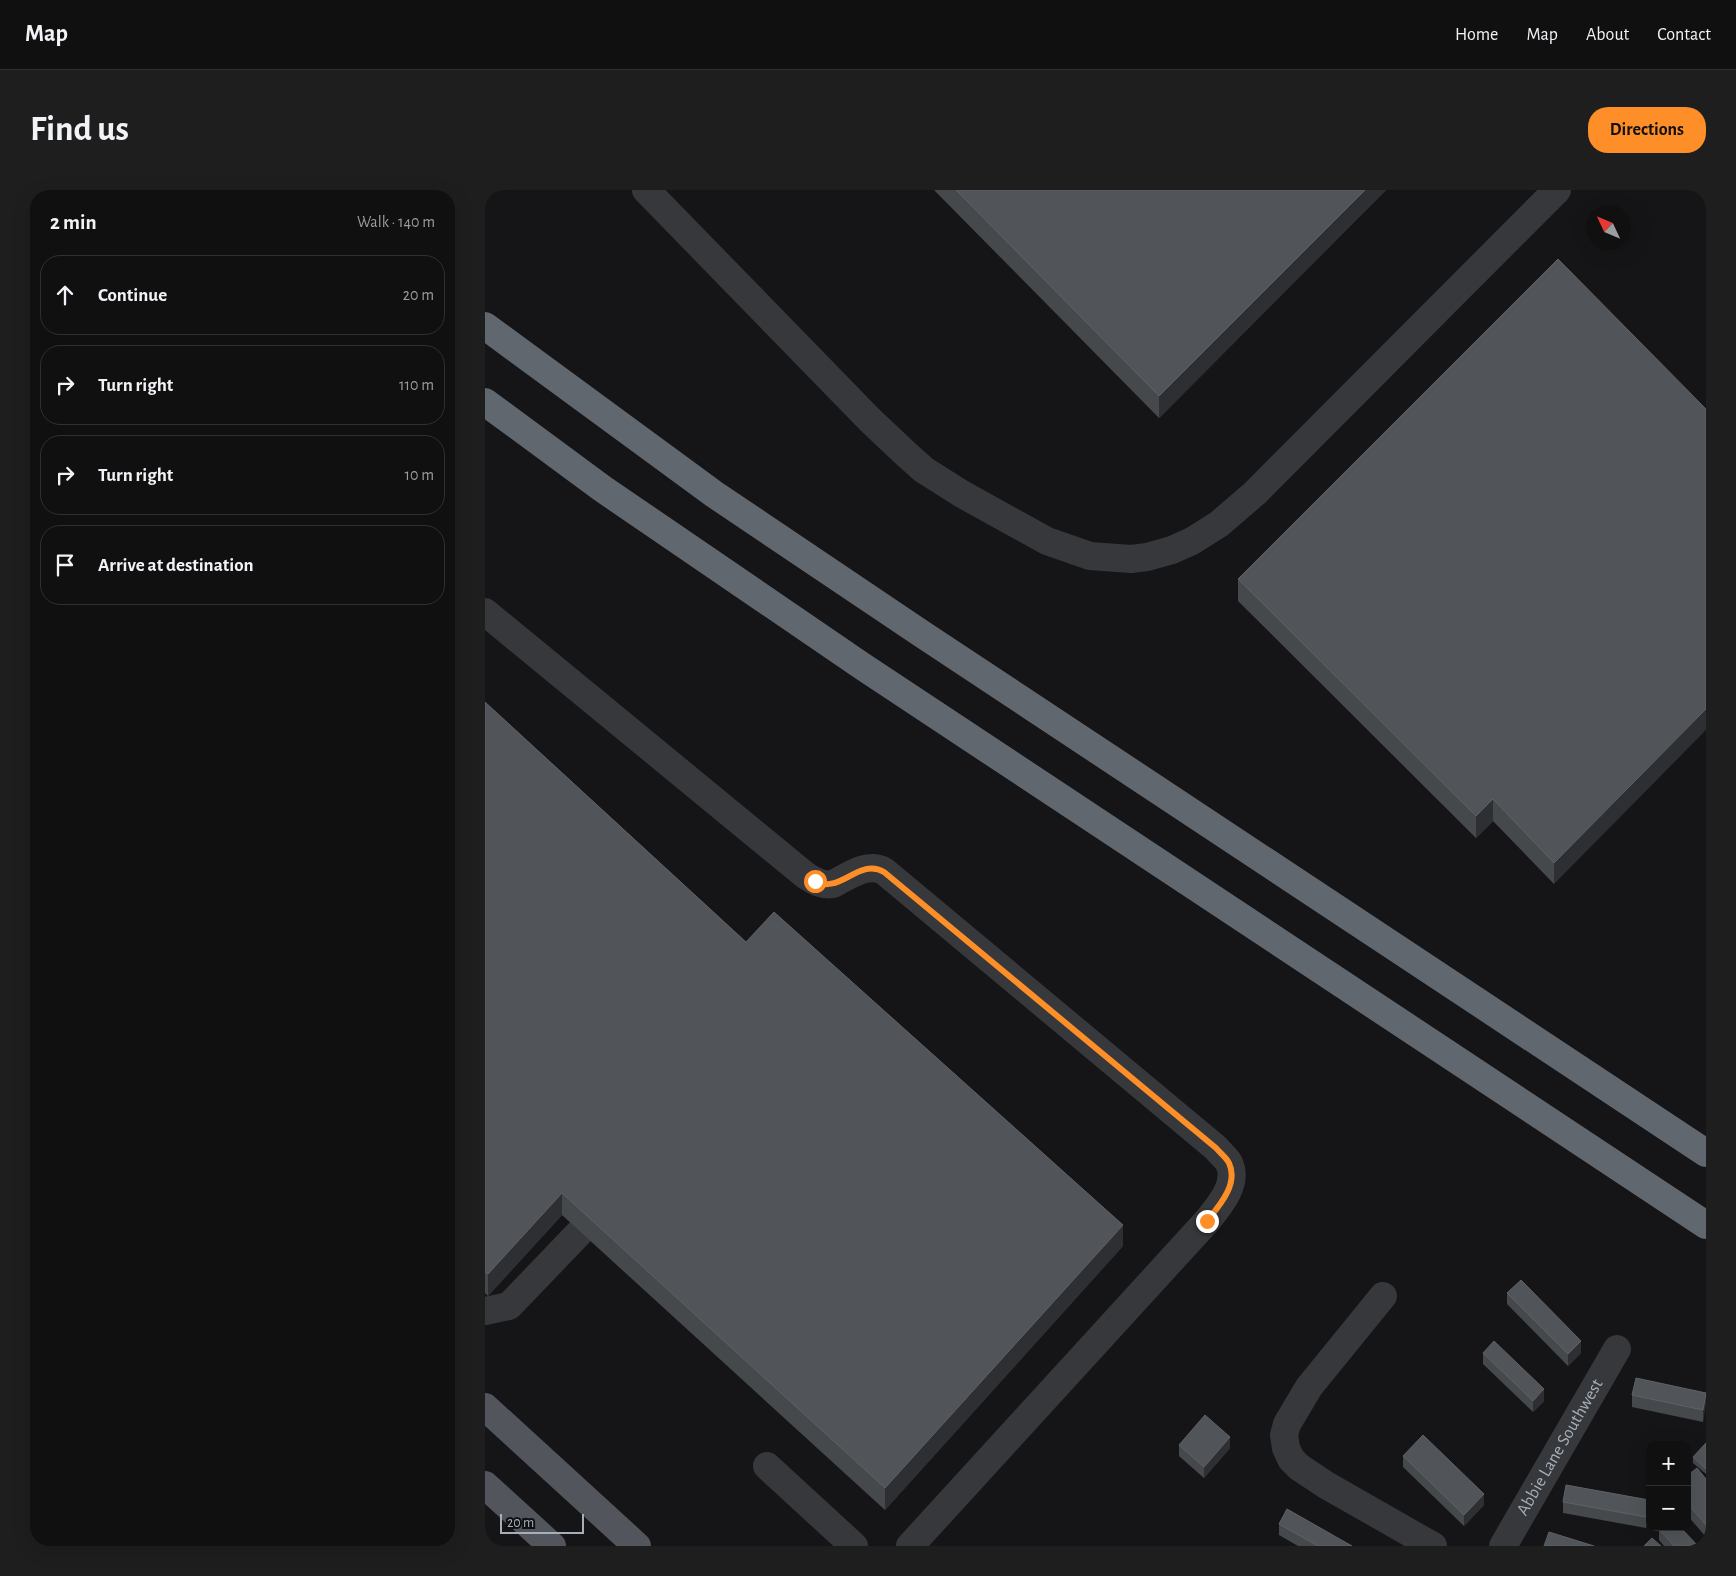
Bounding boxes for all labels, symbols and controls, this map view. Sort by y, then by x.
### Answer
text: Map [25,22,68,46]
text: Home [1455,26,1498,44]
text: Map [1526,26,1558,44]
text: About [1586,26,1629,44]
text: Contact [1657,26,1711,44]
button: Directions [1588,107,1706,153]
text: Find us [30,112,129,147]
north arrow [1586,205,1631,250]
text: 2 min [50,212,97,233]
text: Walk · 140 m [357,214,435,230]
icon: ahead [51,281,79,309]
text: Continue [98,286,167,305]
text: 20 m [403,287,434,303]
icon: right [51,371,79,399]
text: Turn right [98,376,173,395]
text: 110 m [399,377,434,393]
icon: right [51,461,79,489]
text: Turn right [98,466,173,485]
text: 10 m [405,467,434,483]
icon: arrive [51,551,79,579]
text: Arrive at destination [98,556,254,575]
route start [804,870,827,893]
route end [1196,1210,1219,1233]
street label: Abbie Lane Southwest [1514,1376,1607,1519]
map controls [1646,1441,1691,1531]
button: + [1646,1441,1691,1486]
button: − [1646,1486,1691,1531]
scale bar [500,1511,584,1534]
text: 20 m [507,1516,534,1530]

